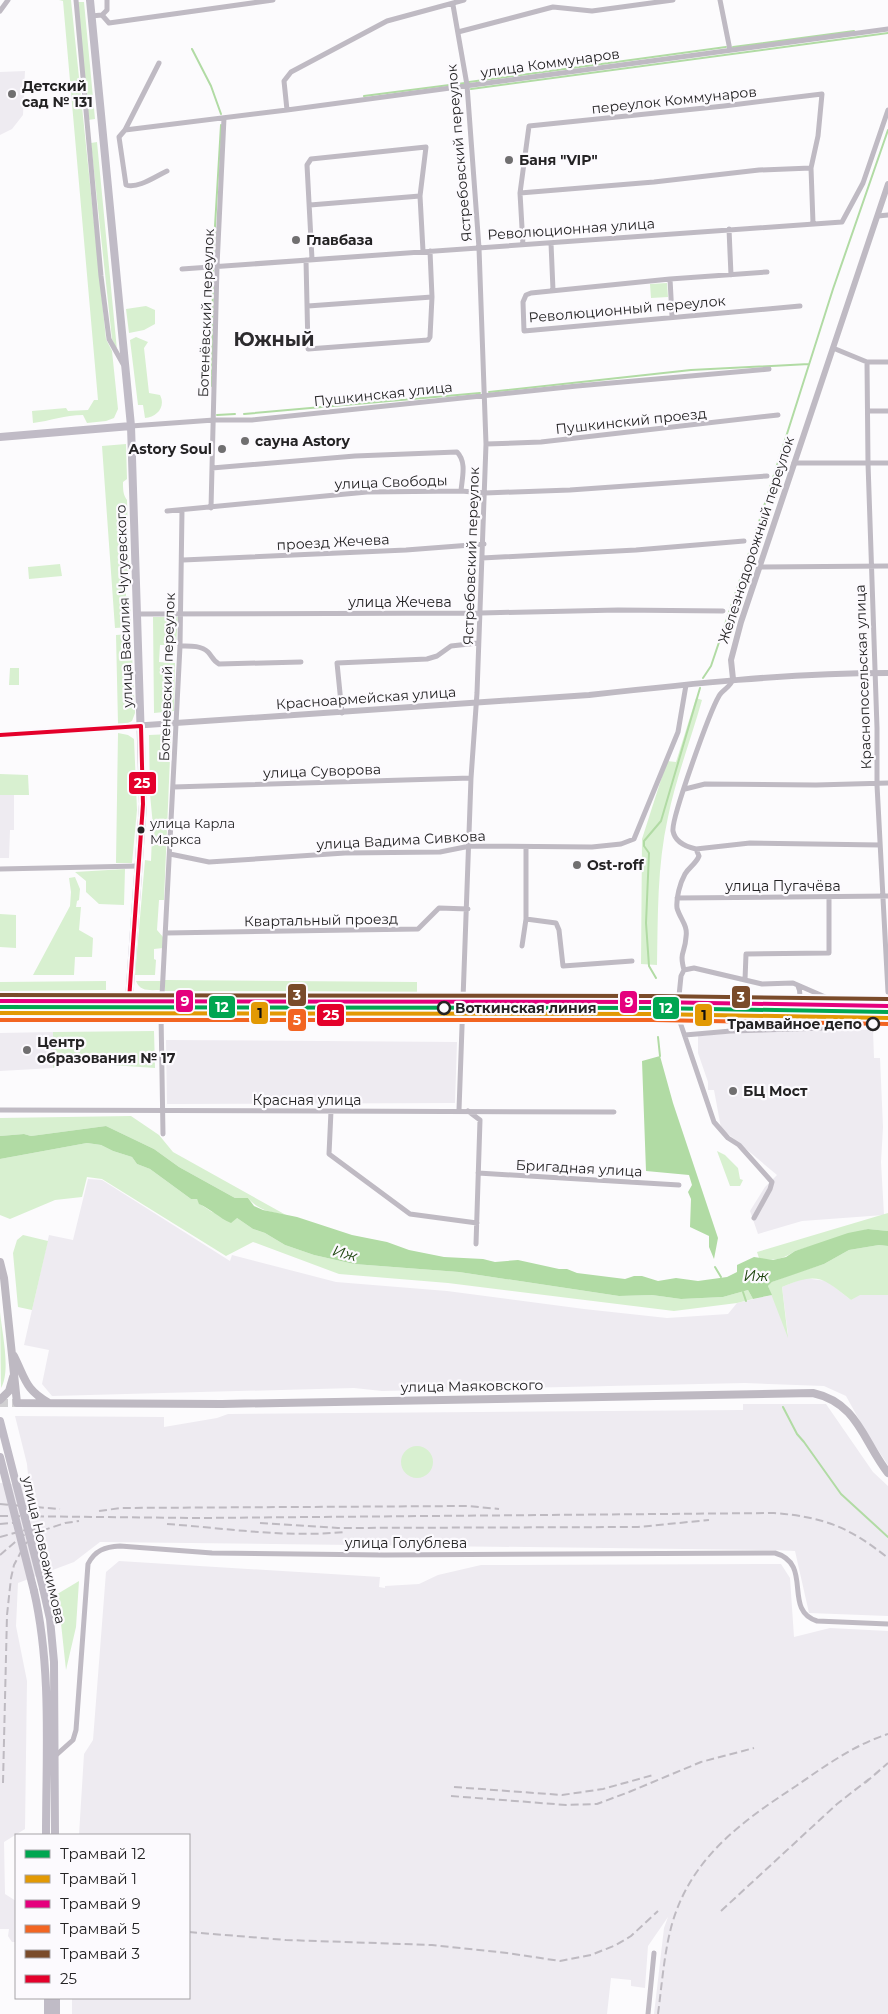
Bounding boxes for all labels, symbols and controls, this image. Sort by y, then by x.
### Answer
street label: улица Коммунаров [478,44,621,82]
street label: Ястребовский переулок [442,64,476,242]
place label: Детский сад № 131 [22,77,93,111]
street label: переулок Коммунаров [590,82,758,118]
marker: Детский сад № 131 [6,88,18,100]
place label: Баня "VIP" [519,151,598,169]
marker: Баня "VIP" [503,154,515,166]
street label: Революционная улица [487,214,655,244]
street label: Ботенёвский переулок [194,228,218,398]
place label: Главбаза [306,231,373,249]
marker: Главбаза [290,234,302,246]
street label: Революционный переулок [528,291,726,327]
district label: Южный [233,328,315,351]
street label: Пушкинская улица [313,378,453,410]
street label: Пушкинский проезд [555,404,707,438]
place label: сауна Astory [255,432,351,450]
street label: Железнодорожный переулок [714,434,798,646]
marker: сауна Astory [239,435,251,447]
place label: Astory Soul [128,440,212,458]
marker: Astory Soul [216,443,228,455]
street label: Ястребовский переулок [459,467,483,645]
street label: улица Свободы [333,471,448,493]
street label: улица Василия Чугуевского [111,504,137,709]
street label: проезд Жечева [276,530,390,554]
street label: Краснопосельская улица [851,584,875,770]
street label: Ботеневский переулок [155,592,179,762]
street label: улица Жечева [347,593,452,611]
street label: Красноармейская улица [275,683,457,713]
street label: улица Суворова [262,760,381,782]
line badge: 25 [128,771,157,795]
text: 25 [134,774,150,792]
place label: улица Карла Маркса [149,815,235,847]
marker: улица Карла Маркса [136,825,146,835]
street label: улица Вадима Сивкова [315,827,486,853]
place label: Ost-roff [587,856,644,874]
marker: Ost-roff [571,859,583,871]
street label: улица Пугачёва [724,877,841,895]
street label: Квартальный проезд [244,910,398,930]
line badge: 3 [287,983,307,1007]
line badge: 3 [731,985,751,1009]
text: 3 [292,986,301,1004]
text: 3 [736,988,745,1006]
line badge: 9 [175,989,194,1013]
line badge: 9 [619,990,638,1014]
text: 9 [181,992,190,1010]
text: 9 [625,993,634,1011]
line badge: 12 [208,995,236,1019]
line badge: 12 [652,996,680,1020]
text: 12 [215,998,229,1016]
place label: Воткинская линия [455,999,597,1017]
text: 12 [659,999,673,1017]
line badge: 1 [250,1001,269,1025]
marker: Воткинская линия [437,1001,451,1015]
line badge: 25 [316,1003,345,1027]
line badge: 1 [694,1003,713,1027]
text: 1 [257,1004,263,1022]
text: 25 [323,1006,339,1024]
text: 1 [701,1006,707,1024]
line badge: 5 [287,1008,307,1032]
text: 5 [293,1011,301,1029]
place label: Трамвайное депо [727,1015,862,1033]
marker: Трамвайное депо [866,1017,880,1031]
place label: Центр образования № 17 [37,1033,176,1067]
marker: Центр образования № 17 [21,1044,33,1056]
place label: БЦ Мост [743,1082,808,1100]
marker: БЦ Мост [727,1085,739,1097]
street label: Красная улица [253,1091,361,1109]
street label: Бригадная улица [515,1156,643,1180]
water label: Иж [331,1241,360,1266]
water label: Иж [744,1266,769,1285]
street label: улица Маяковского [399,1376,544,1396]
street label: улица Новоажимова [18,1473,70,1626]
street label: улица Голублева [344,1534,467,1552]
legend [15,1834,190,1999]
text: Трамвай 12 [60,1844,146,1863]
text: Трамвай 1 [60,1869,137,1888]
text: Трамвай 9 [60,1894,141,1913]
text: Трамвай 5 [60,1919,140,1938]
text: Трамвай 3 [60,1944,140,1963]
text: 25 [60,1969,77,1988]

